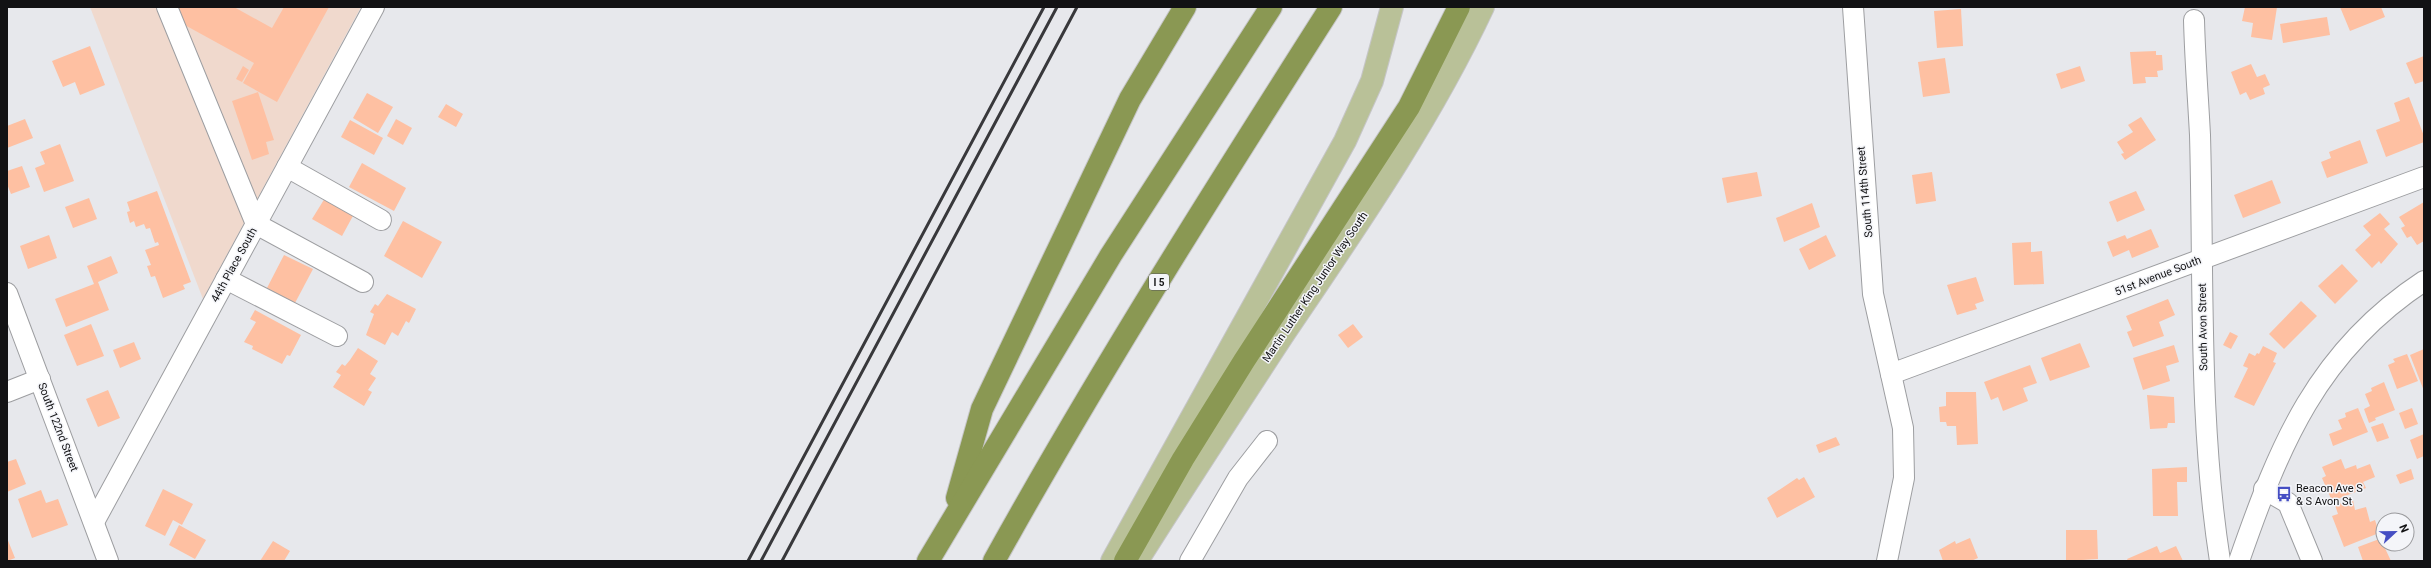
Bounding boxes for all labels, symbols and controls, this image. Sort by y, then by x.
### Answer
street label: South 114th Street [1855,146,1875,238]
street label: Martin Luther King Junior Way South [1260,209,1370,365]
street label: 44th Place South [208,225,260,305]
street label: 51st Avenue South [2113,254,2203,298]
road number: I 5 [1149,274,1169,290]
street label: South Avon Street [2196,283,2210,371]
street label: South 122nd Street [35,381,81,474]
place label: Beacon Ave S & S Avon St [2296,482,2363,508]
bus stop icon: Beacon Ave S & S Avon St [2275,485,2293,503]
north arrow [2375,512,2415,552]
text: N [2396,522,2411,535]

